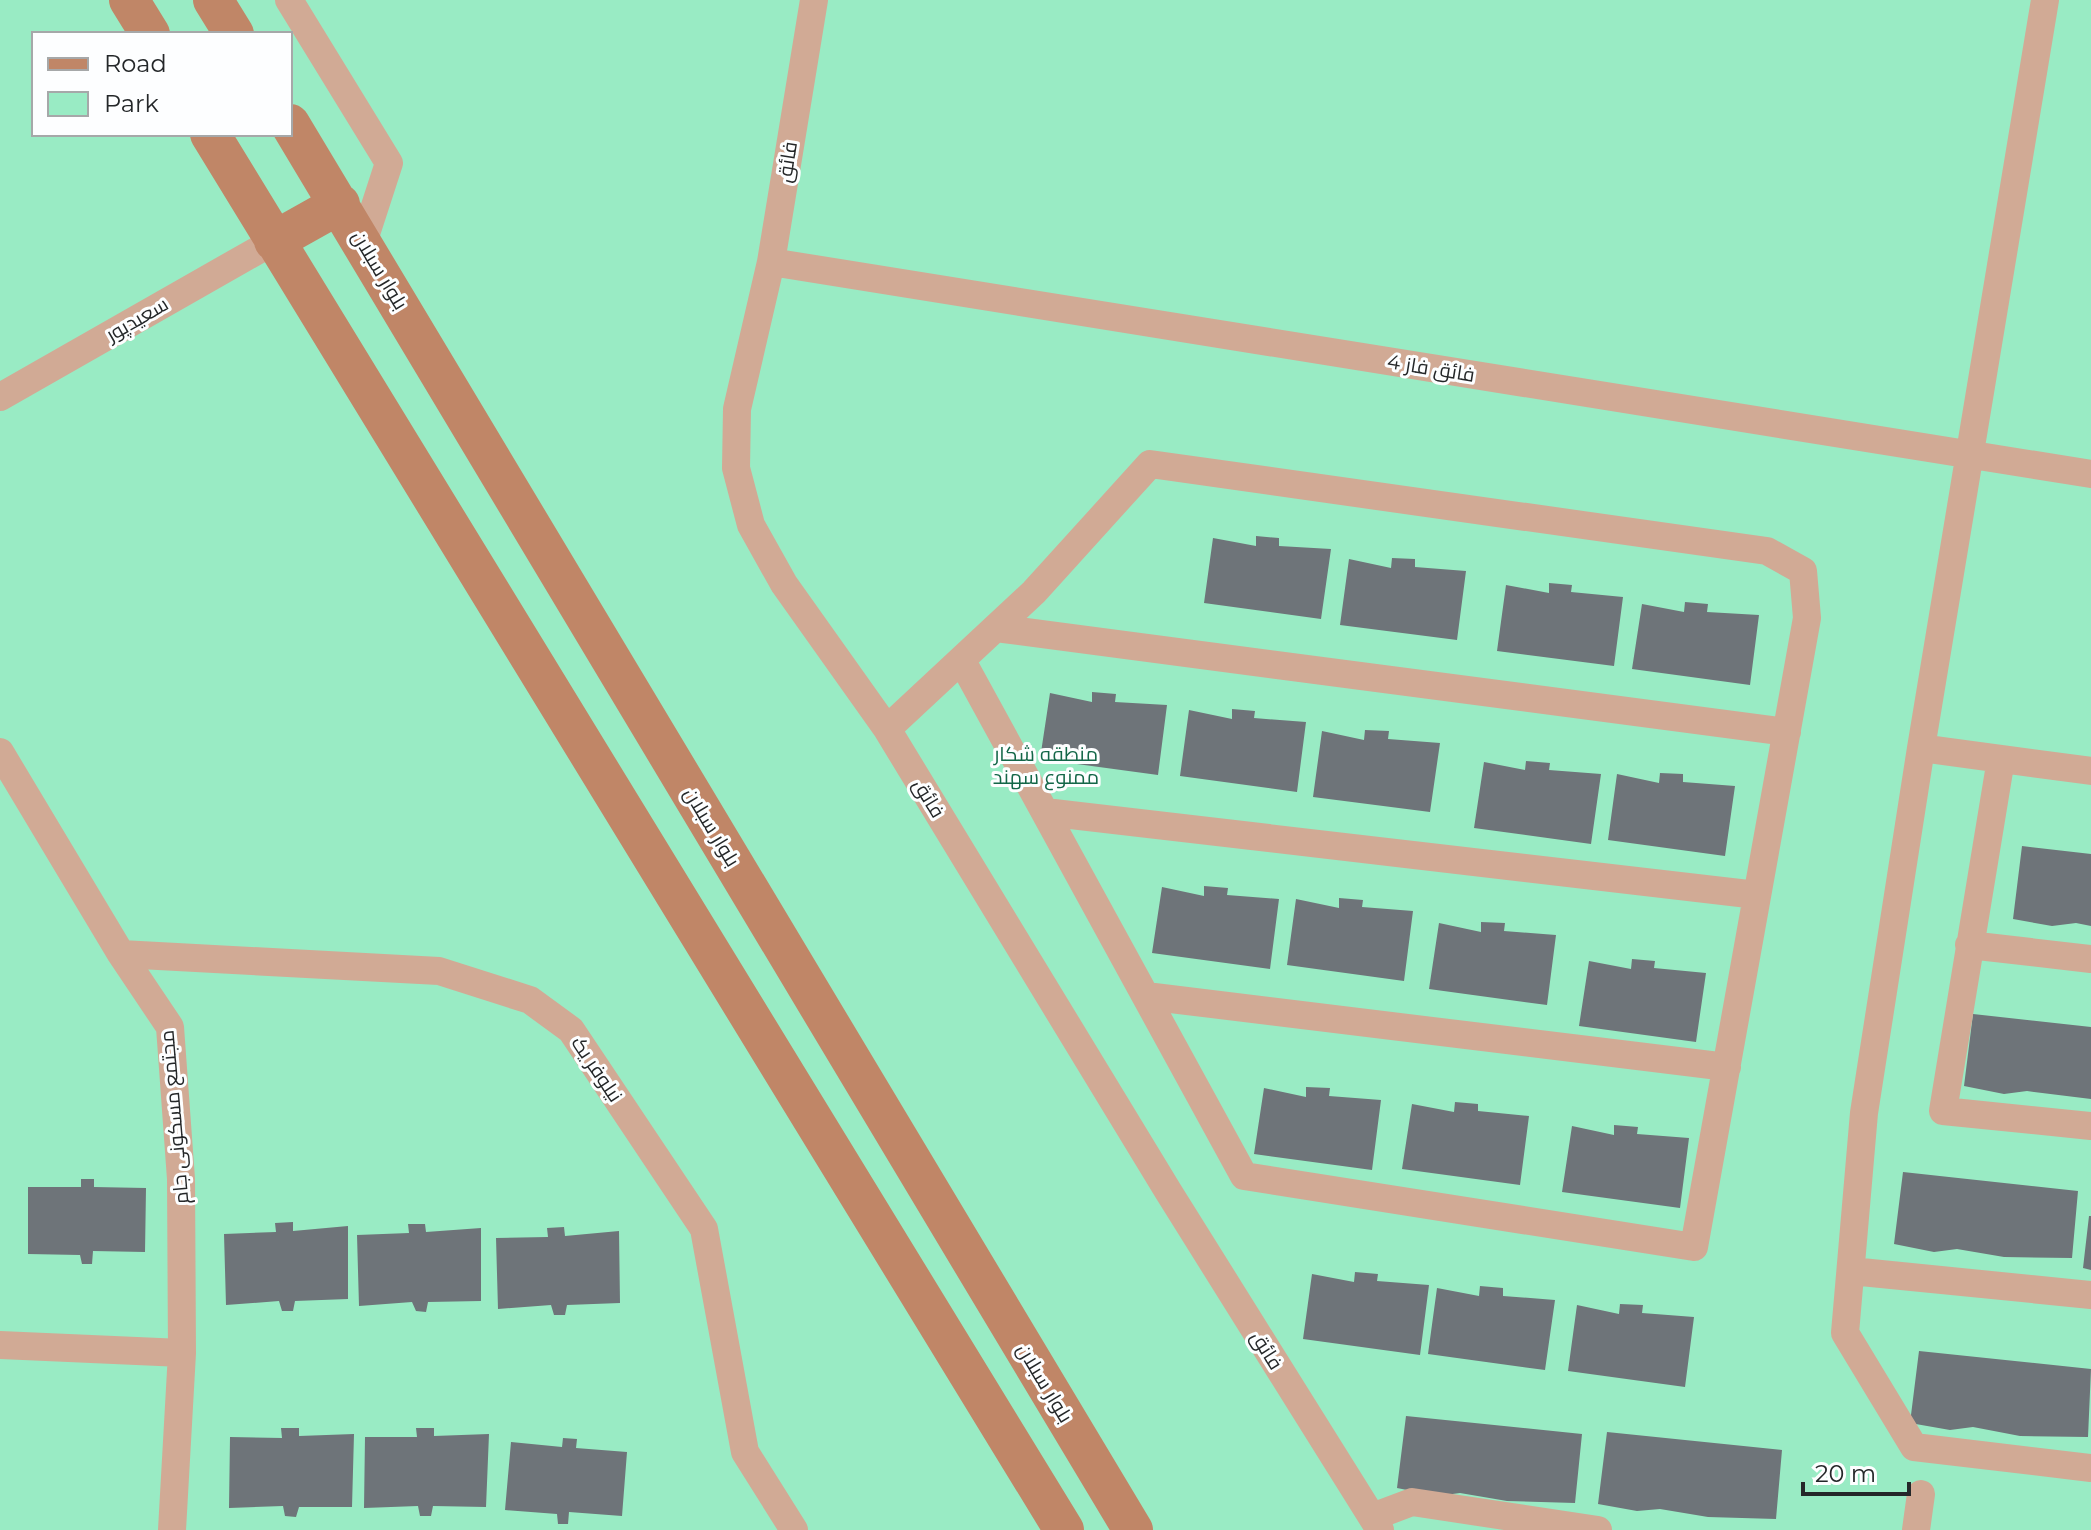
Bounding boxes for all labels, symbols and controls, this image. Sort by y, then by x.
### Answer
legend [32,32,292,136]
text: Road [104,49,167,78]
text: Park [104,89,159,118]
street label: فائق [772,140,803,184]
street label: بلوار سبلان [346,226,413,314]
street label: سعیدپور [101,292,173,348]
street label: فائق فاز 4 [1385,349,1476,388]
park label: منطقه شکار ممنوع سهند [993,742,1099,791]
street label: فائق [907,774,950,822]
street label: بلوار سبلان [678,783,745,871]
street label: مجتمع مسکونی جام [154,1029,196,1205]
street label: نیلوفر یک [566,1032,628,1106]
street label: فائق [1245,1326,1288,1374]
street label: بلوار سبلان [1011,1339,1078,1427]
scale bar [1803,1446,1909,1496]
text: 20 m [1815,1459,1876,1488]

